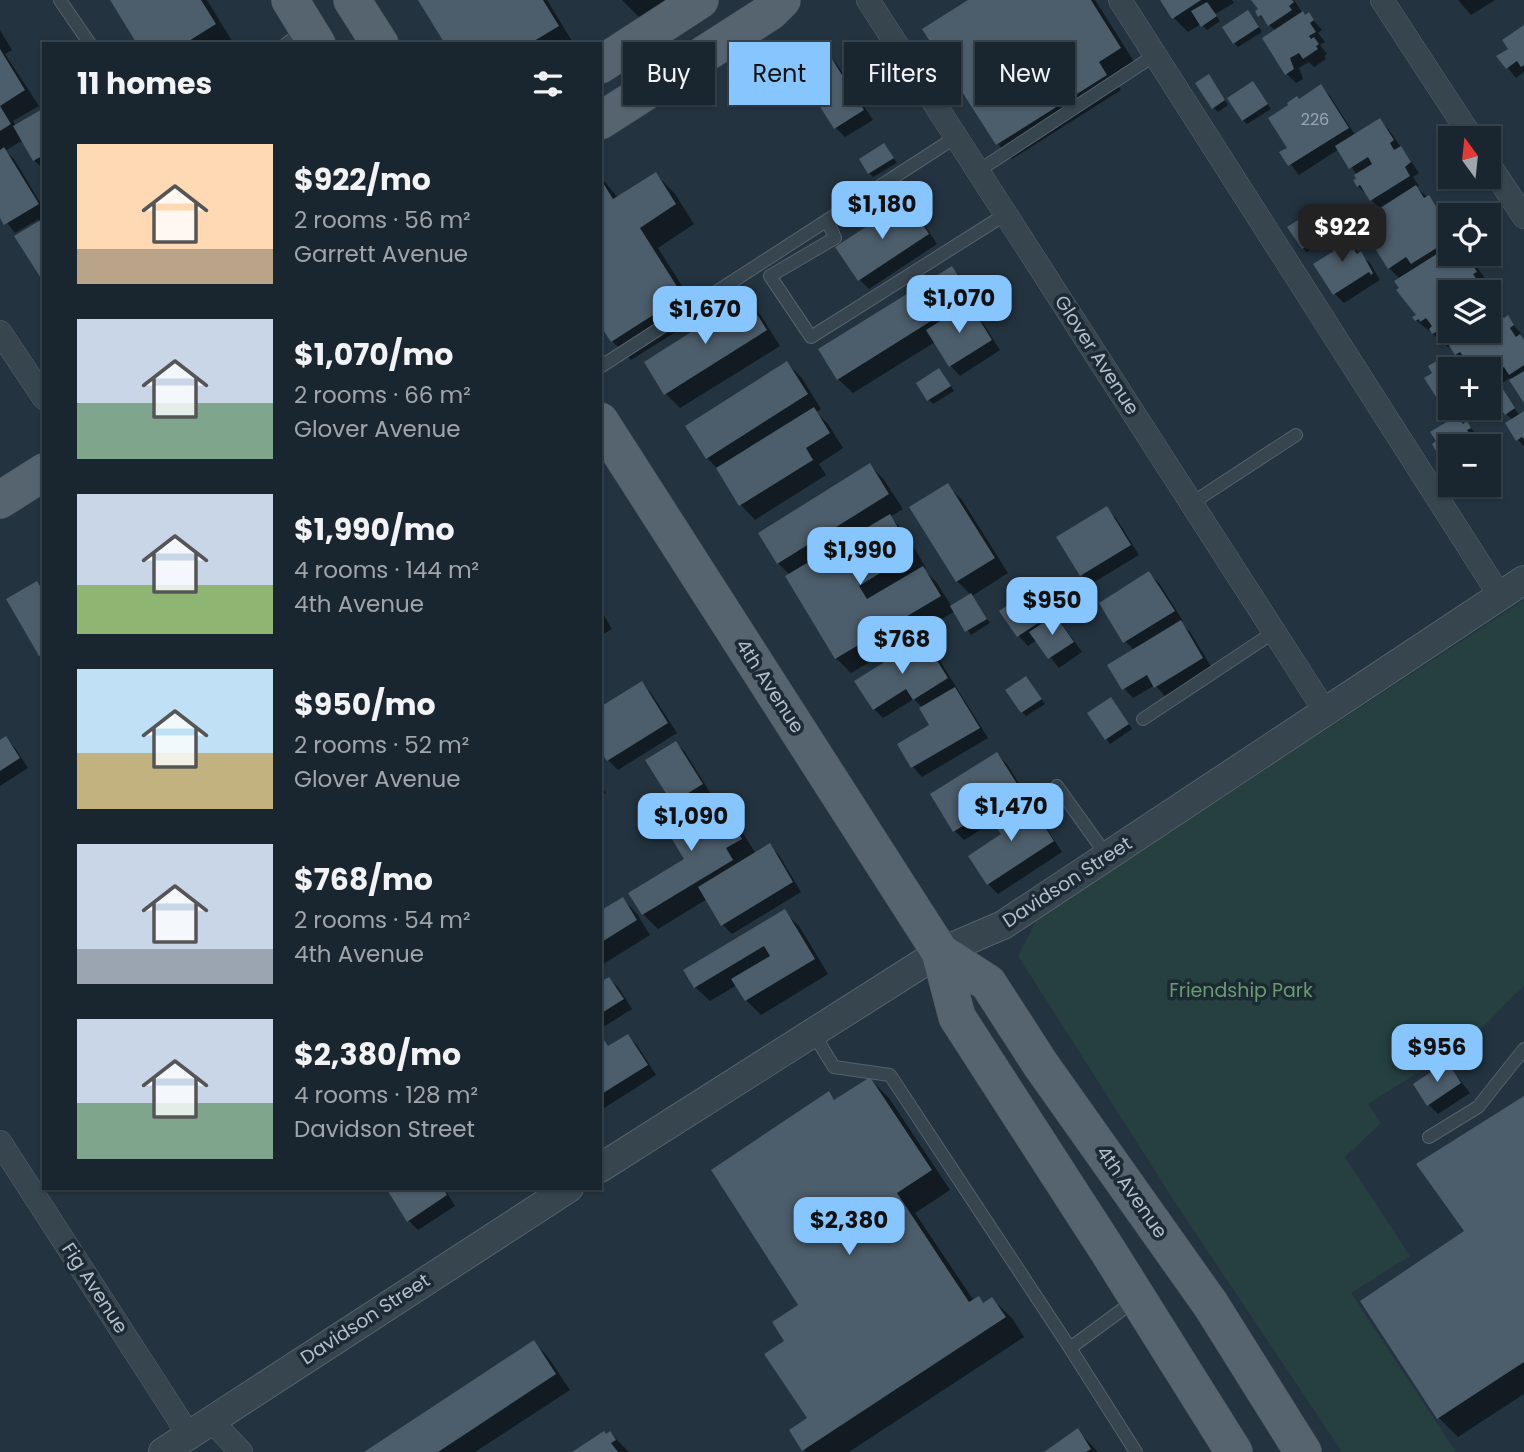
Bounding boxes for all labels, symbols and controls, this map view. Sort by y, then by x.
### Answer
chip: Buy [623,42,715,105]
chip: Rent [729,42,830,105]
chip: Filters [844,42,961,105]
chip: New [975,42,1075,105]
text: 11 homes [77,62,212,105]
icon: filters [529,65,567,103]
house number: 226 [1301,108,1329,131]
north arrow [1438,126,1502,189]
map controls [1438,126,1501,497]
text: $922/mo [294,158,431,201]
icon: home [133,172,217,256]
pin: $1,180 [825,182,939,241]
text: $1,180 [848,188,916,220]
button: locate [1438,203,1501,266]
text: 2 rooms · 56 m² [294,204,471,236]
pin: $922 [1301,204,1383,264]
text: $922 [1314,211,1370,243]
text: Garrett Avenue [294,238,468,270]
pin: $1,070 [902,276,1016,335]
button: layers [1438,280,1501,343]
text: $1,070 [923,282,995,314]
pin: $1,670 [648,286,762,346]
street label: Glover Avenue [1048,290,1146,420]
text: $1,670 [669,293,741,325]
text: $1,070/mo [294,333,453,376]
icon: home [133,347,217,431]
button: + [1438,357,1501,420]
text: 2 rooms · 66 m² [294,379,471,411]
text: Glover Avenue [294,413,461,445]
button: − [1438,434,1501,497]
text: $1,990/mo [294,508,455,551]
icon: home [133,522,217,606]
pin: $1,990 [803,528,917,587]
text: $1,990 [823,534,897,566]
text: 4 rooms · 144 m² [294,554,479,586]
pin: $950 [1011,578,1093,637]
text: $950 [1022,584,1082,616]
text: 4th Avenue [294,588,424,620]
pin: $768 [861,616,943,676]
text: $768 [874,623,931,655]
street label: 4th Avenue [729,634,811,738]
text: $950/mo [294,683,436,726]
icon: home [133,697,217,781]
text: 2 rooms · 52 m² [294,729,469,761]
text: Glover Avenue [294,763,461,795]
pin: $1,470 [954,784,1068,843]
text: $1,470 [974,790,1048,822]
pin: $1,090 [634,794,748,853]
text: $1,090 [654,800,728,832]
street label: Davidson Street [997,830,1137,934]
text: $768/mo [294,858,433,901]
icon: home [133,872,217,956]
text: 2 rooms · 54 m² [294,904,471,936]
text: 4th Avenue [294,938,424,970]
park label: Friendship Park [1169,977,1313,1004]
pin: $956 [1396,1024,1478,1084]
text: $956 [1408,1031,1466,1063]
text: $2,380/mo [294,1033,461,1076]
icon: home [133,1047,217,1131]
text: 4 rooms · 128 m² [294,1079,478,1111]
text: Davidson Street [294,1113,475,1145]
street label: 4th Avenue [1090,1140,1174,1244]
pin: $2,380 [792,1198,906,1257]
text: $2,380 [810,1204,888,1236]
street label: Fig Avenue [55,1237,135,1339]
street label: Davidson Street [295,1267,435,1371]

